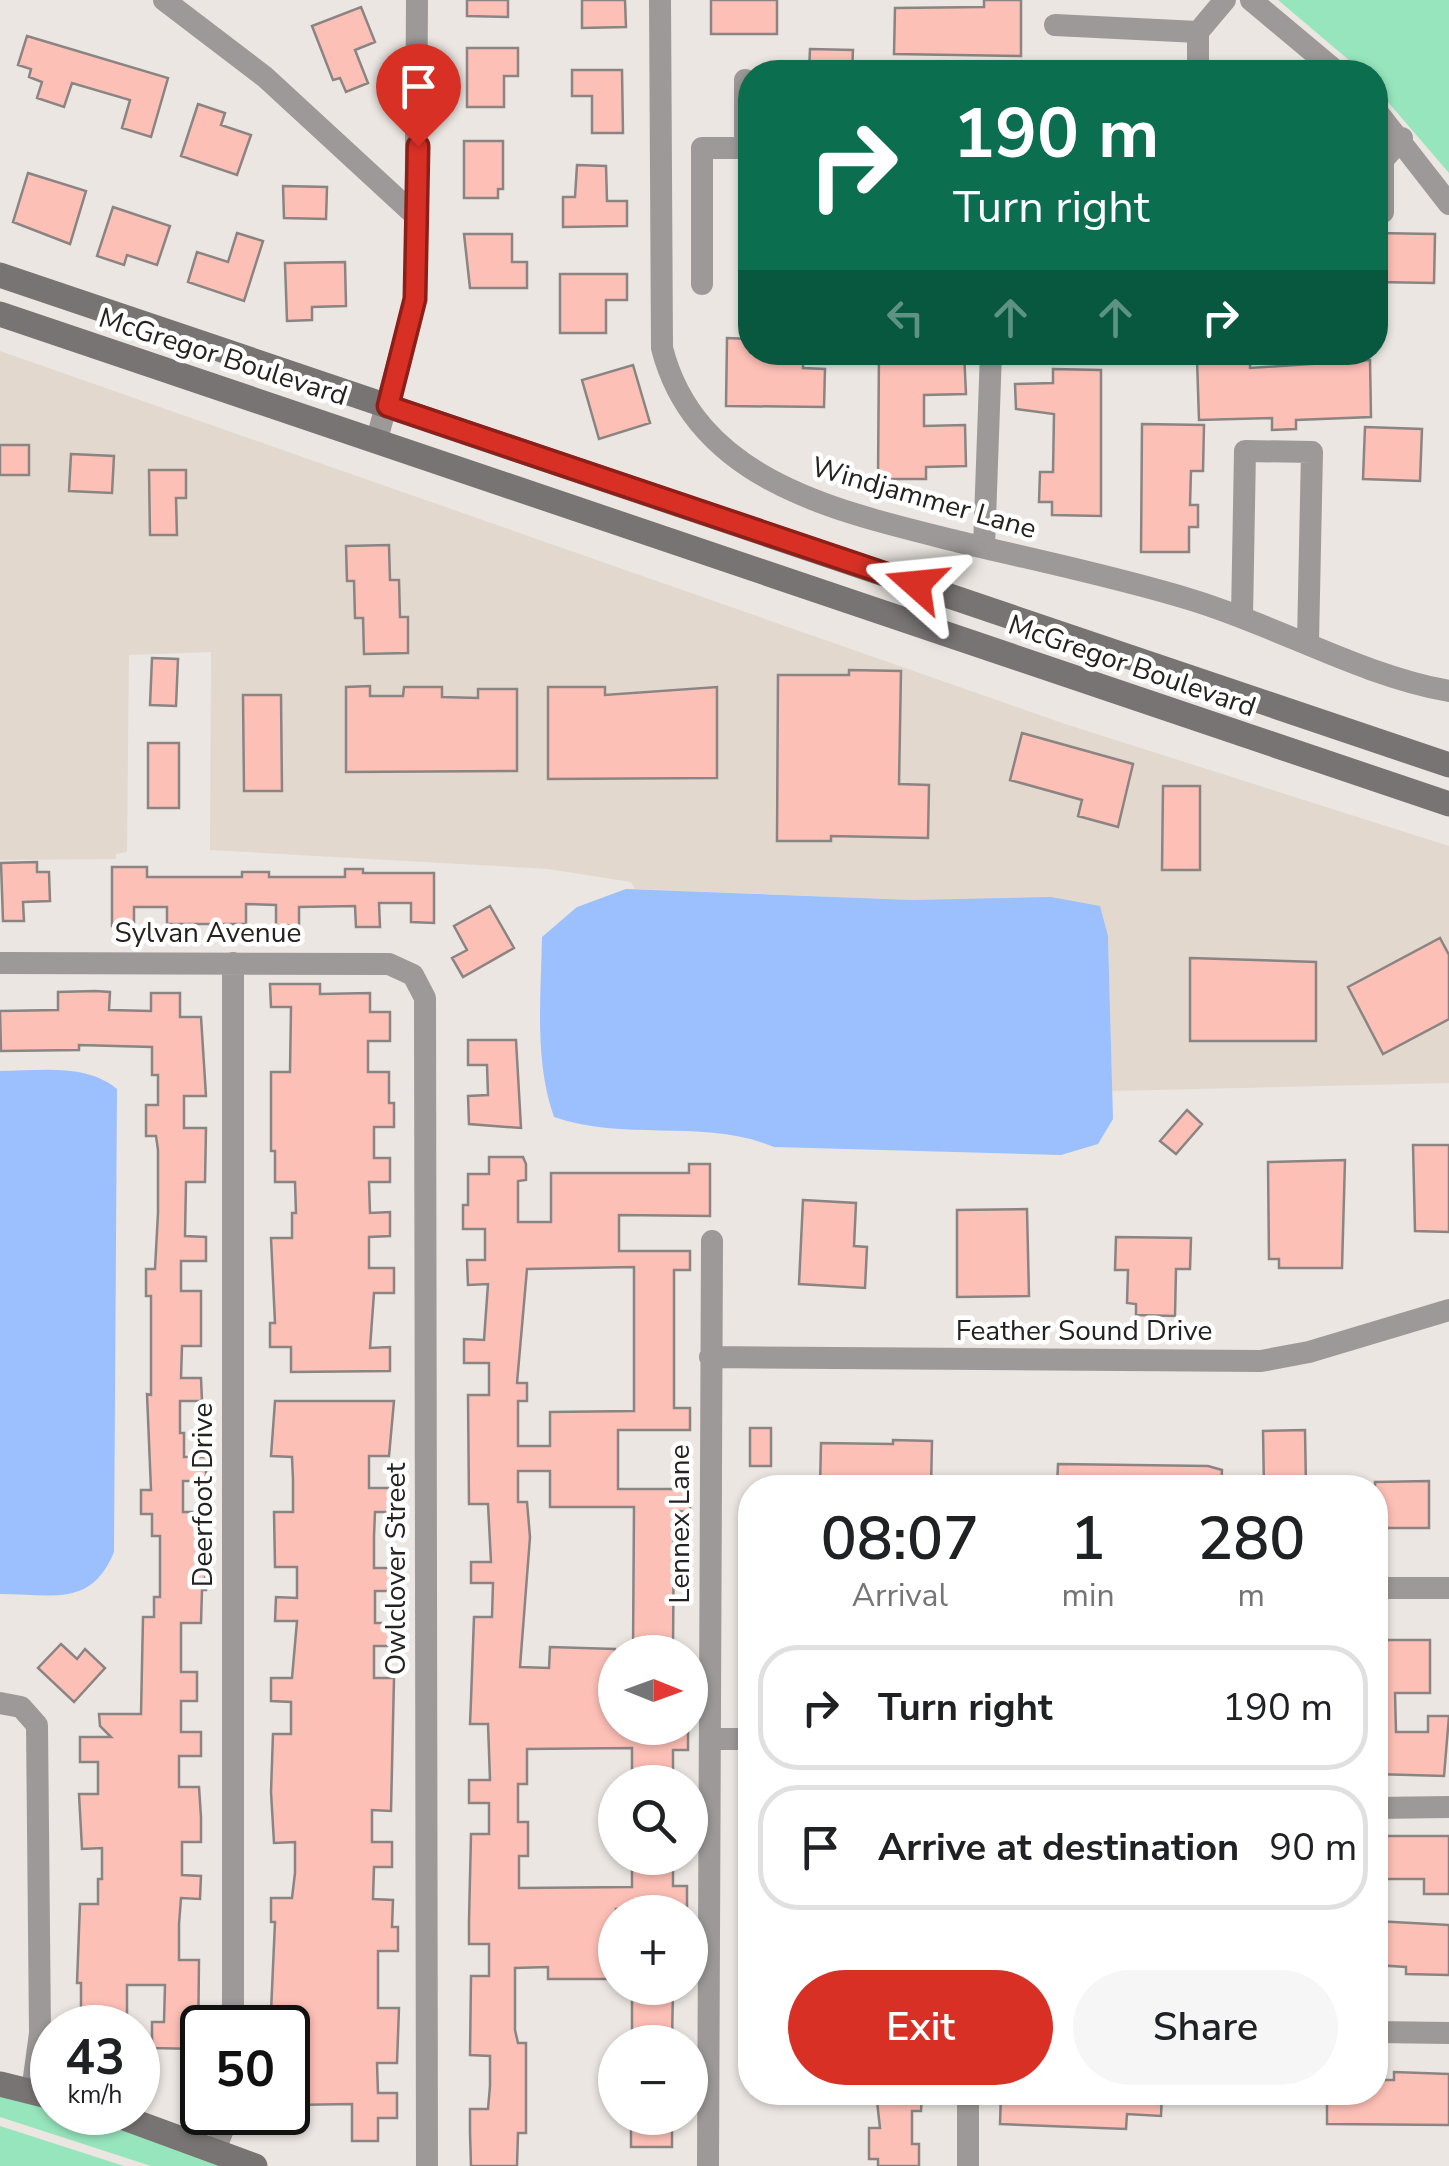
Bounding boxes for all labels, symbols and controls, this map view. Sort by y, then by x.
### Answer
pin [376,44,461,147]
icon: arrive [391,59,446,114]
text: 190 m [953,86,1159,182]
icon: right [788,100,918,230]
text: Turn right [953,177,1150,238]
icon: left [878,290,933,345]
icon: ahead [983,290,1038,345]
icon: ahead [1088,290,1143,345]
icon: right [1193,290,1248,345]
street label: McGregor Boulevard [94,299,352,415]
street label: Windjammer Lane [807,448,1041,548]
position arrow [864,532,968,636]
street label: McGregor Boulevard [1003,606,1261,726]
street label: Sylvan Avenue [115,914,301,952]
street label: Feather Sound Drive [956,1312,1212,1350]
street label: Deerfoot Drive [184,1403,222,1587]
street label: Lennex Lane [661,1444,699,1604]
street label: Owlclover Street [377,1463,415,1675]
text: 08:07 [821,1498,979,1580]
text: 1 [1070,1498,1106,1580]
text: 280 [1197,1498,1305,1580]
text: Arrival [852,1574,948,1617]
text: min [1062,1574,1115,1617]
text: m [1238,1574,1265,1617]
north arrow [598,1635,708,1745]
map controls [598,1635,708,2135]
icon: right [793,1680,848,1735]
text: Turn right [878,1682,1053,1733]
text: 190 m [1222,1682,1333,1733]
button: search [598,1765,708,1875]
icon: arrive [793,1820,848,1875]
text: Arrive at destination [878,1822,1239,1873]
text: 90 m [1269,1822,1357,1873]
button: + [598,1895,708,2005]
button: Exit [788,1970,1053,2085]
button: Share [1073,1970,1338,2085]
speed limit sign: 50 [180,2005,310,2135]
text: 43 [65,2023,125,2092]
button: − [598,2025,708,2135]
text: km/h [67,2078,123,2112]

